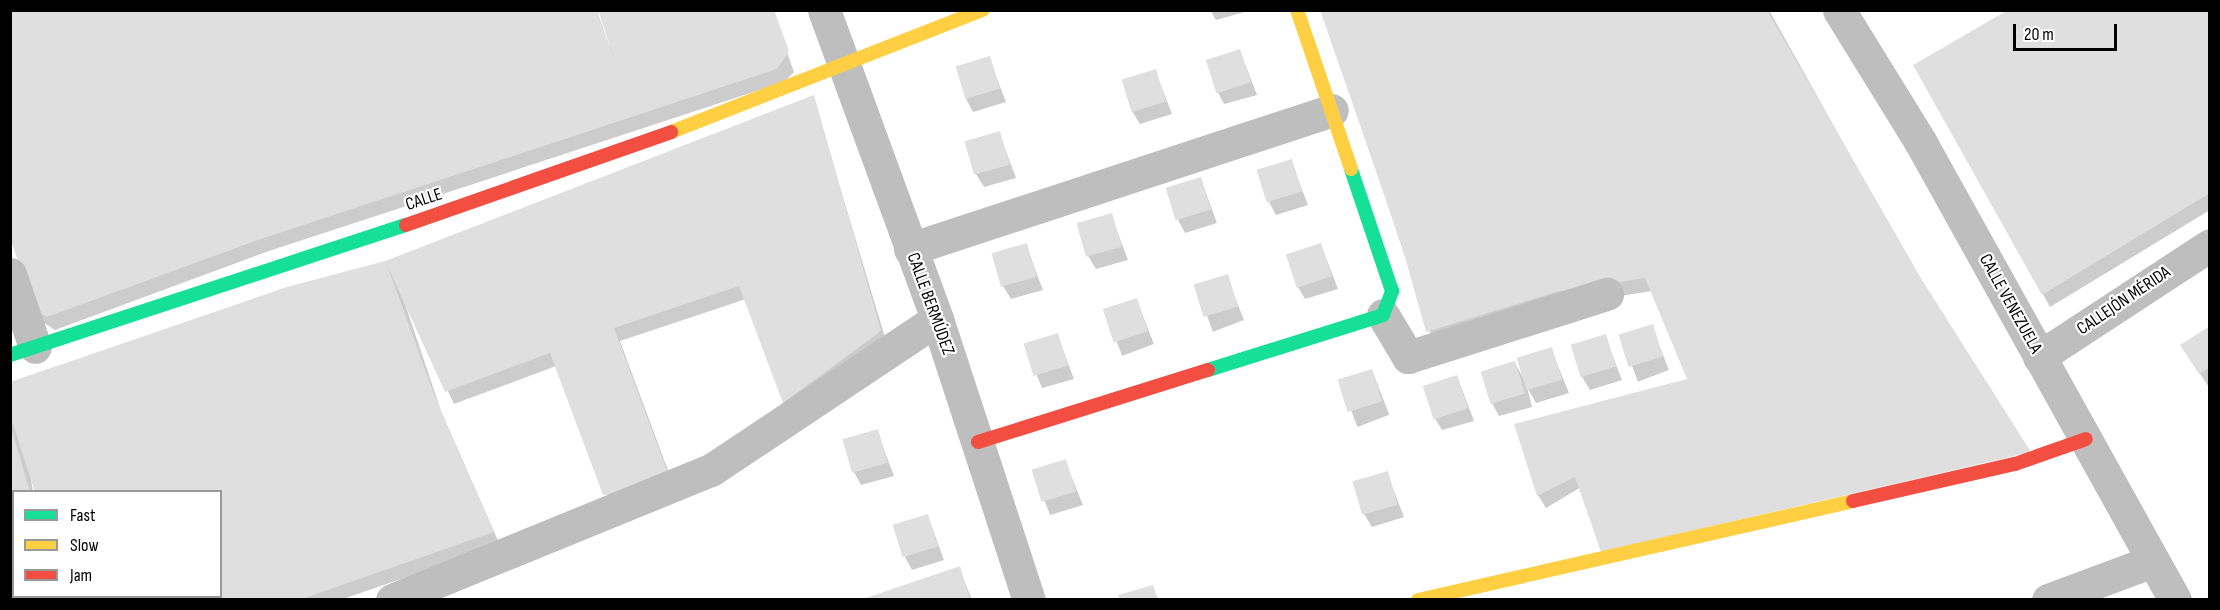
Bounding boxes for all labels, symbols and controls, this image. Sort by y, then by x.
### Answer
scale bar [2016,12,2120,50]
text: 20 m [2024,24,2054,45]
street label: CALLE [403,184,445,216]
street label: CALLE BERMÚDEZ [902,250,958,358]
street label: CALLE VENEZUELA [1974,250,2046,358]
street label: CALLEJÓN MÉRIDA [2073,262,2175,340]
legend [12,490,222,598]
text: Fast [70,505,95,526]
text: Slow [70,535,99,556]
text: Jam [70,565,92,586]

